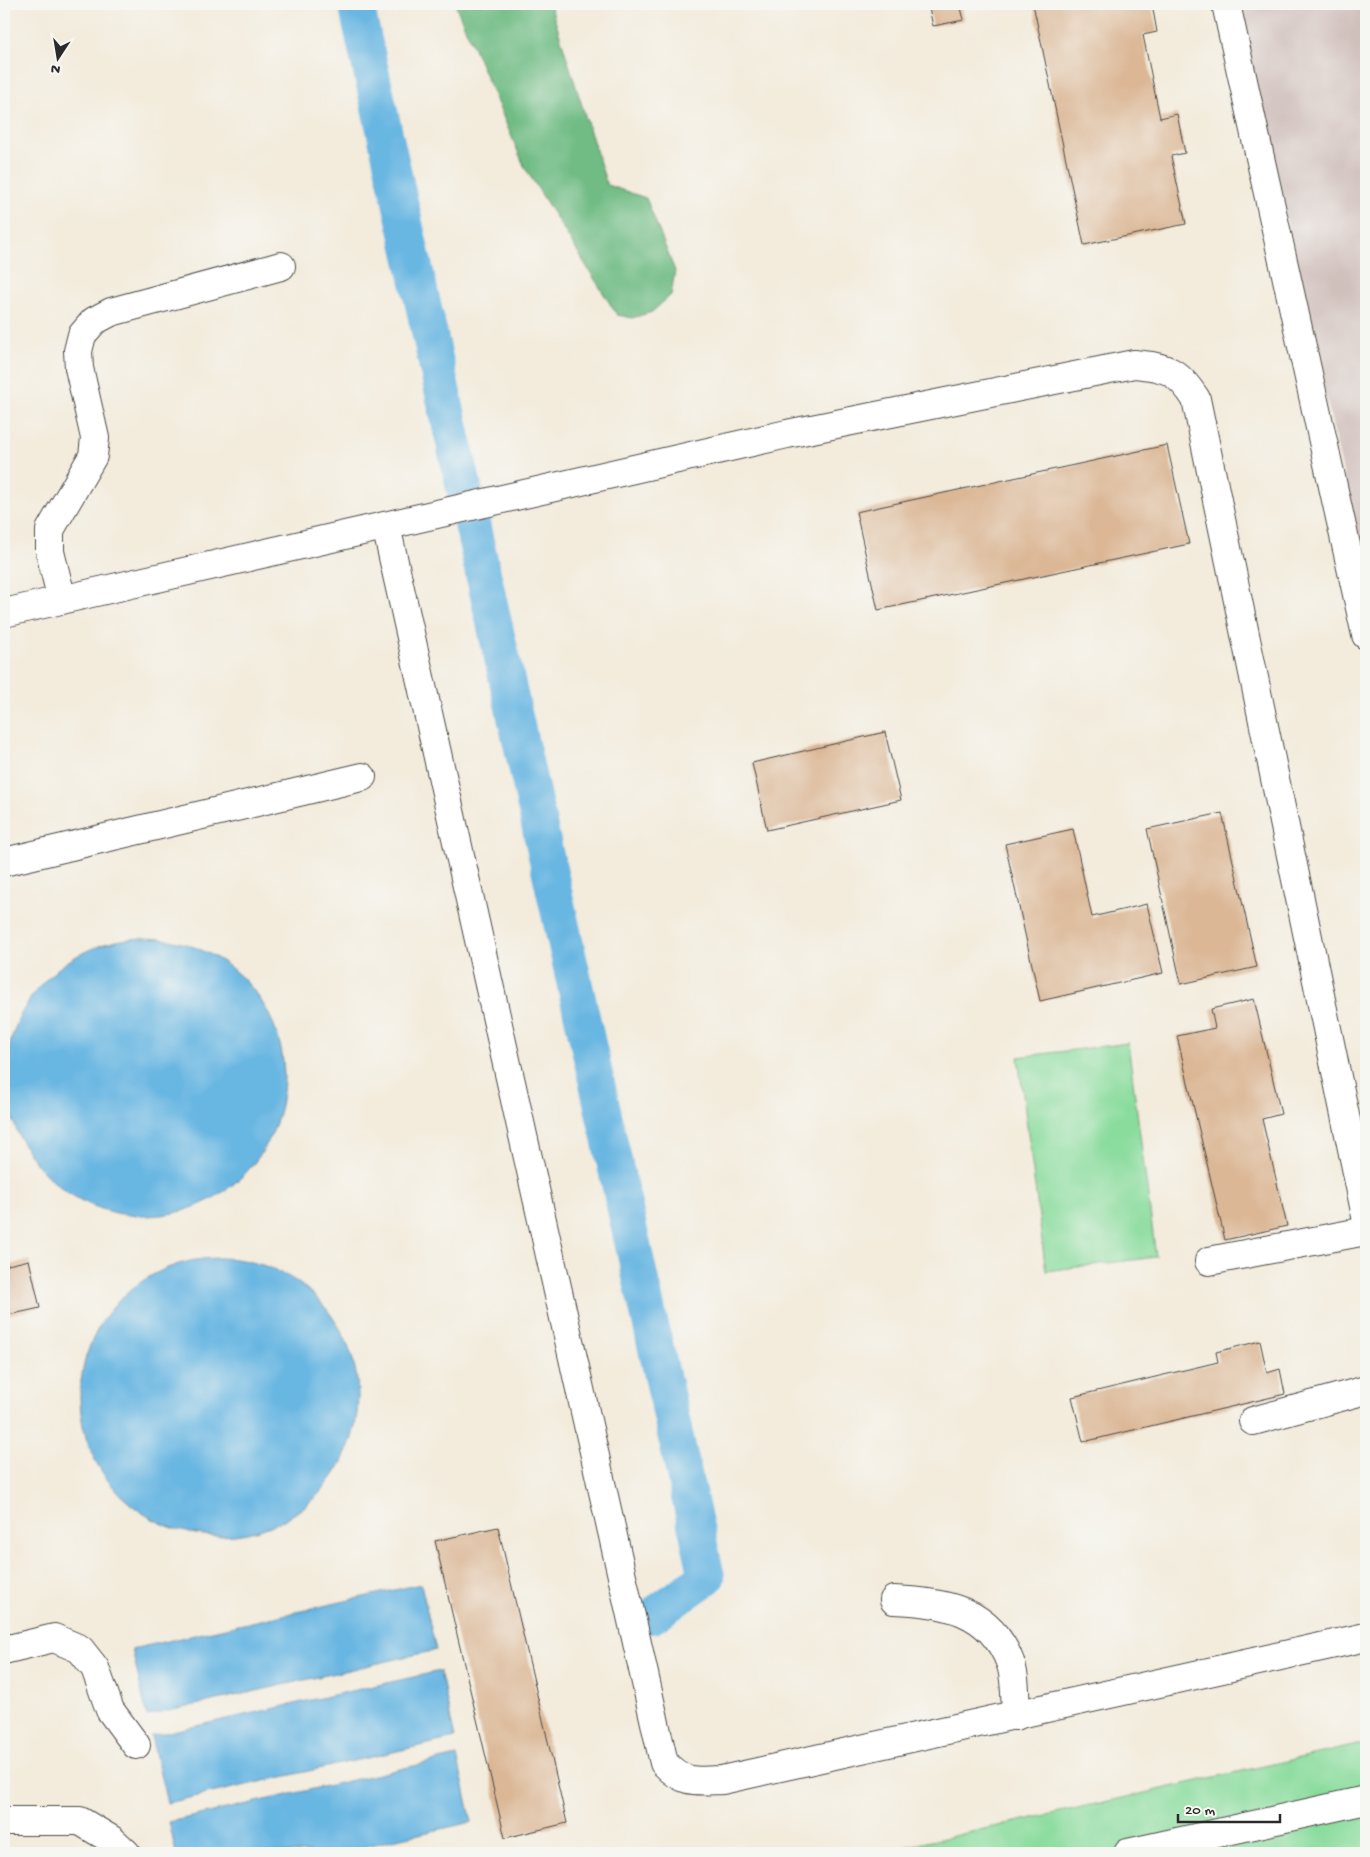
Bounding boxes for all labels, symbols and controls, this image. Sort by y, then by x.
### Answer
north arrow [32,32,82,82]
text: N [50,59,62,78]
scale bar [1178,1792,1280,1824]
text: 20 m [1185,1802,1215,1820]

